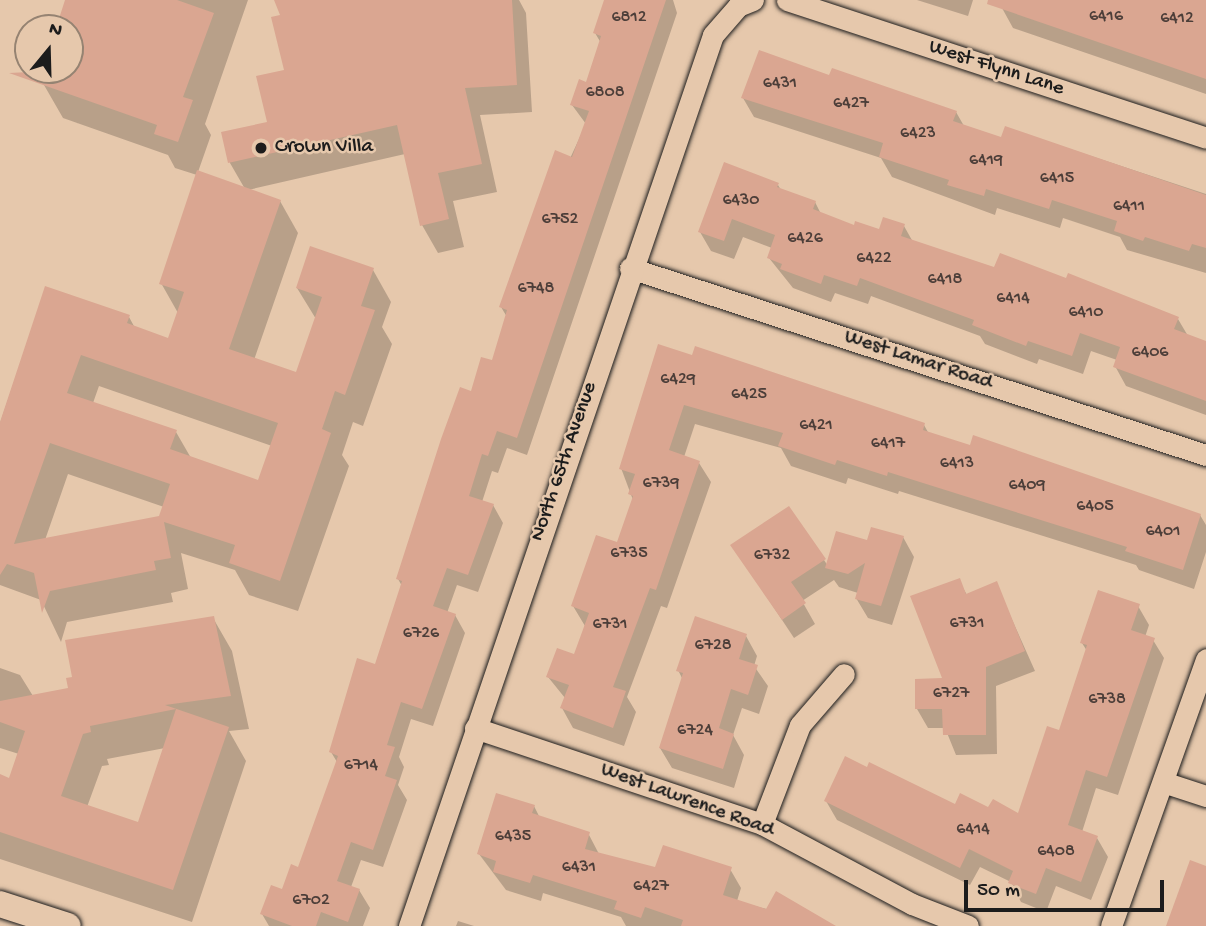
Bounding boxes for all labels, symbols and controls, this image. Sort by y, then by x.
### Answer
house number: 6416 [1089,6,1123,28]
house number: 6812 [611,7,647,29]
house number: 6412 [1160,8,1194,30]
north arrow [14,14,84,84]
text: N [46,18,65,43]
street label: West Flynn Lane [925,35,1067,103]
house number: 6431 [763,73,797,95]
house number: 6808 [585,82,625,104]
house number: 6427 [833,93,869,115]
house number: 6423 [900,123,936,145]
place label: Crown Villa [275,135,373,161]
marker: Crown Villa [253,140,269,156]
house number: 6419 [969,150,1003,172]
house number: 6415 [1040,168,1074,190]
house number: 6430 [722,190,760,212]
house number: 6411 [1113,196,1145,218]
house number: 6752 [542,209,578,231]
house number: 6426 [787,228,823,250]
house number: 6422 [856,248,892,270]
house number: 6418 [928,269,962,291]
house number: 6748 [518,278,554,300]
house number: 6414 [996,288,1030,310]
house number: 6410 [1068,302,1104,324]
street label: West Lamar Road [841,325,995,397]
house number: 6406 [1132,342,1168,364]
house number: 6429 [660,369,696,391]
street label: North 65th Avenue [526,379,604,545]
house number: 6425 [731,384,767,406]
house number: 6421 [799,415,833,437]
house number: 6417 [871,433,905,455]
house number: 6413 [940,453,974,475]
house number: 6739 [643,473,679,495]
house number: 6409 [1009,475,1045,497]
house number: 6405 [1076,496,1114,518]
house number: 6401 [1145,521,1181,543]
house number: 6735 [610,543,648,565]
house number: 6732 [754,545,790,567]
house number: 6731 [949,613,985,635]
house number: 6731 [592,614,628,636]
house number: 6726 [403,623,439,645]
house number: 6728 [694,635,732,657]
house number: 6727 [933,683,969,705]
house number: 6738 [1088,689,1126,711]
house number: 6724 [677,720,713,742]
house number: 6714 [344,755,378,777]
street label: West Lawrence Road [597,758,777,844]
house number: 6414 [956,819,990,841]
house number: 6435 [495,826,531,848]
house number: 6408 [1037,841,1075,863]
house number: 6431 [562,857,596,879]
scale bar [968,866,1168,910]
house number: 6427 [633,876,669,898]
text: 50 m [977,879,1020,904]
house number: 6702 [292,890,330,912]

